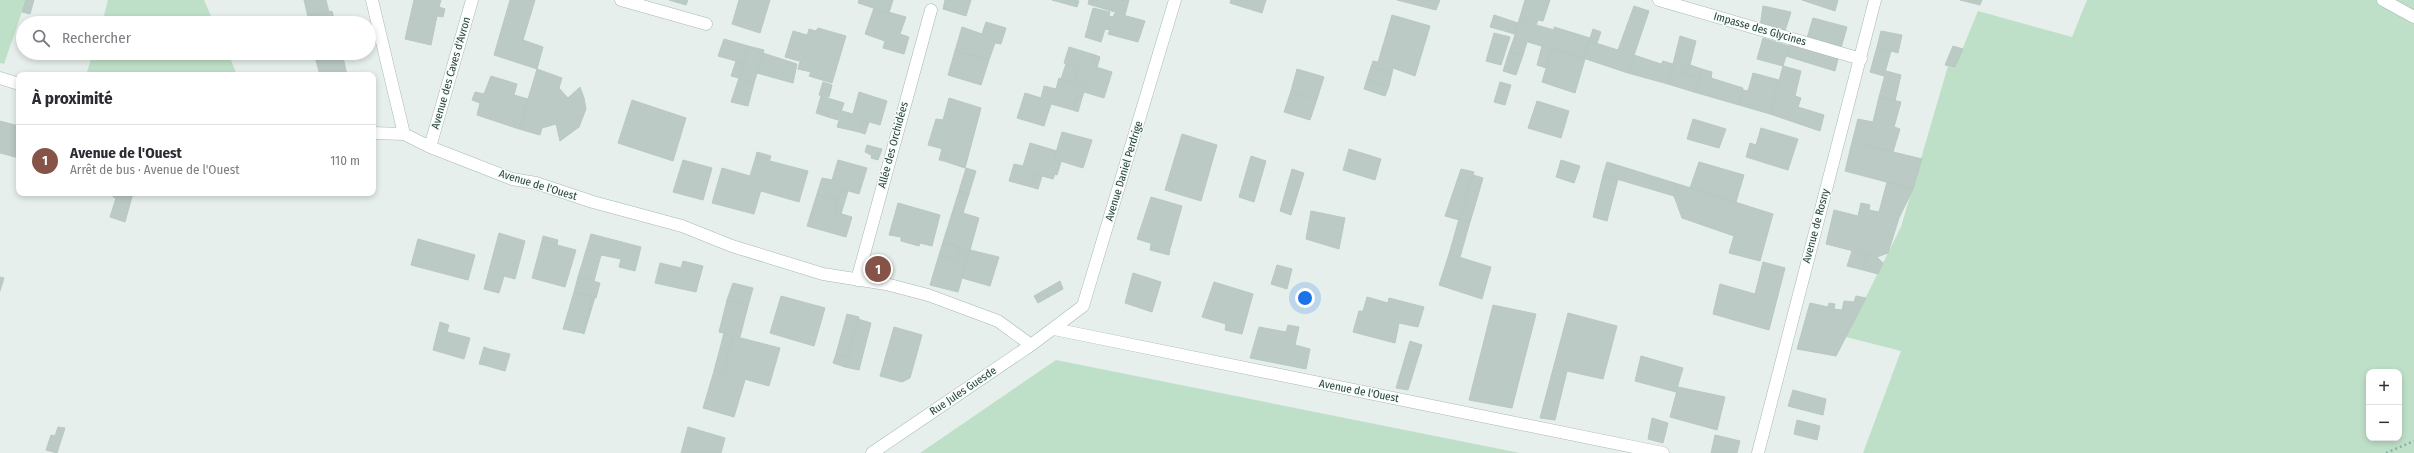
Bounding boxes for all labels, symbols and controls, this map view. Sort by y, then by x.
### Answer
street label: Impasse des Glycines [1712,10,1808,49]
street label: Avenue des Caves d'Avron [429,15,473,131]
search box [16,16,376,60]
icon: search [30,27,52,49]
text: Rechercher [62,29,131,47]
text: À proximité [32,88,113,109]
street label: Allée des Orchidées [875,100,911,190]
street label: Avenue Daniel Perdrige [1103,119,1145,223]
text: Avenue de l'Ouest [70,144,182,162]
text: 1 [42,153,48,168]
text: 110 m [330,153,360,168]
text: Arrêt de bus · Avenue de l'Ouest [70,162,239,177]
street label: Avenue de l'Ouest [497,167,579,203]
street label: Avenue de Rosny [1800,187,1832,265]
pin: 1 [865,254,891,284]
your location [1295,288,1315,308]
street label: Rue Jules Guesde [927,364,999,418]
map controls [2366,369,2402,441]
button: + [2366,369,2402,405]
street label: Avenue de l'Ouest [1318,377,1400,405]
button: − [2366,405,2402,441]

